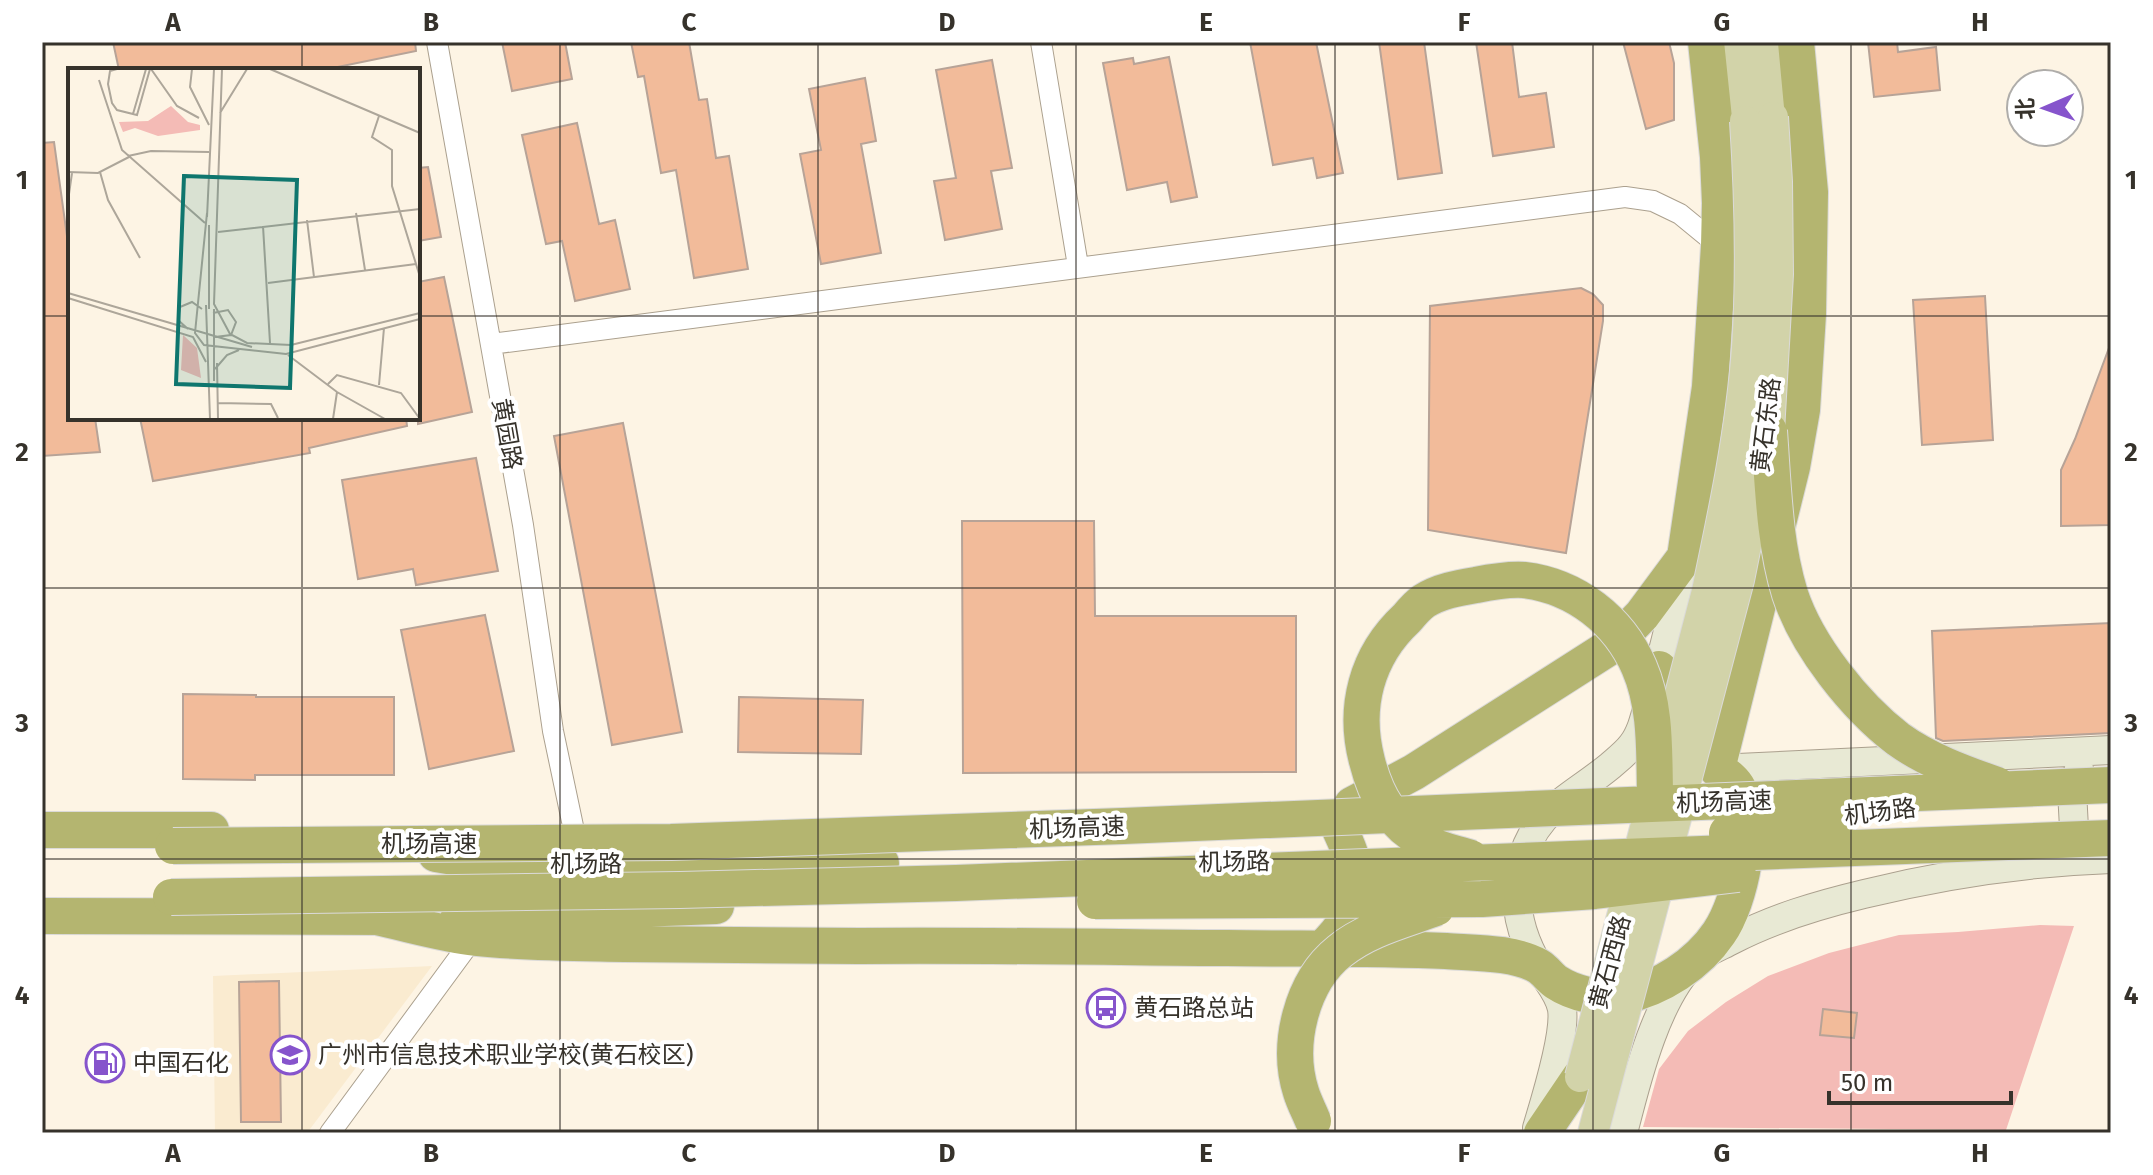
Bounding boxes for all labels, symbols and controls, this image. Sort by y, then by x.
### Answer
text: A [164,7,181,38]
text: B [423,7,439,38]
text: C [682,7,697,38]
text: D [939,7,956,38]
text: E [1199,7,1213,38]
text: F [1458,7,1471,38]
text: G [1714,7,1730,38]
text: H [1971,7,1989,38]
inset map [68,68,420,420]
north arrow [2005,68,2085,148]
text: 北 [2012,97,2039,120]
text: 1 [16,165,28,196]
text: 1 [2125,165,2137,196]
street label: 黄石东路 [1746,376,1786,474]
street label: 黄园路 [487,396,527,472]
text: 2 [15,437,29,468]
text: 2 [2124,437,2138,468]
text: 3 [14,708,29,739]
text: 3 [2123,708,2138,739]
street label: 机场高速 [1676,786,1772,818]
street label: 机场路 [1843,794,1917,830]
street label: 机场高速 [1029,812,1125,844]
street label: 机场高速 [381,830,477,858]
street label: 机场路 [1198,847,1270,877]
street label: 机场路 [550,850,622,878]
street label: 黄石西路 [1584,912,1636,1012]
text: 4 [15,980,30,1011]
text: 4 [2124,980,2139,1011]
bus stop icon: 黄石路总站 [1085,987,1127,1029]
place label: 黄石路总站 [1134,994,1254,1022]
school or university icon: 广州市信息技术职业学校(黄石校区) [269,1034,311,1076]
place label: 广州市信息技术职业学校(黄石校区) [318,1041,694,1069]
fuel station icon: 中国石化 [84,1042,126,1084]
place label: 中国石化 [133,1049,229,1077]
scale bar [1829,1055,2011,1105]
text: 50 m [1841,1069,1893,1097]
text: A [164,1138,181,1169]
text: B [423,1138,439,1169]
text: C [682,1138,697,1169]
text: D [939,1138,956,1169]
text: E [1199,1138,1213,1169]
text: F [1458,1138,1471,1169]
text: G [1714,1138,1730,1169]
text: H [1971,1138,1989,1169]

